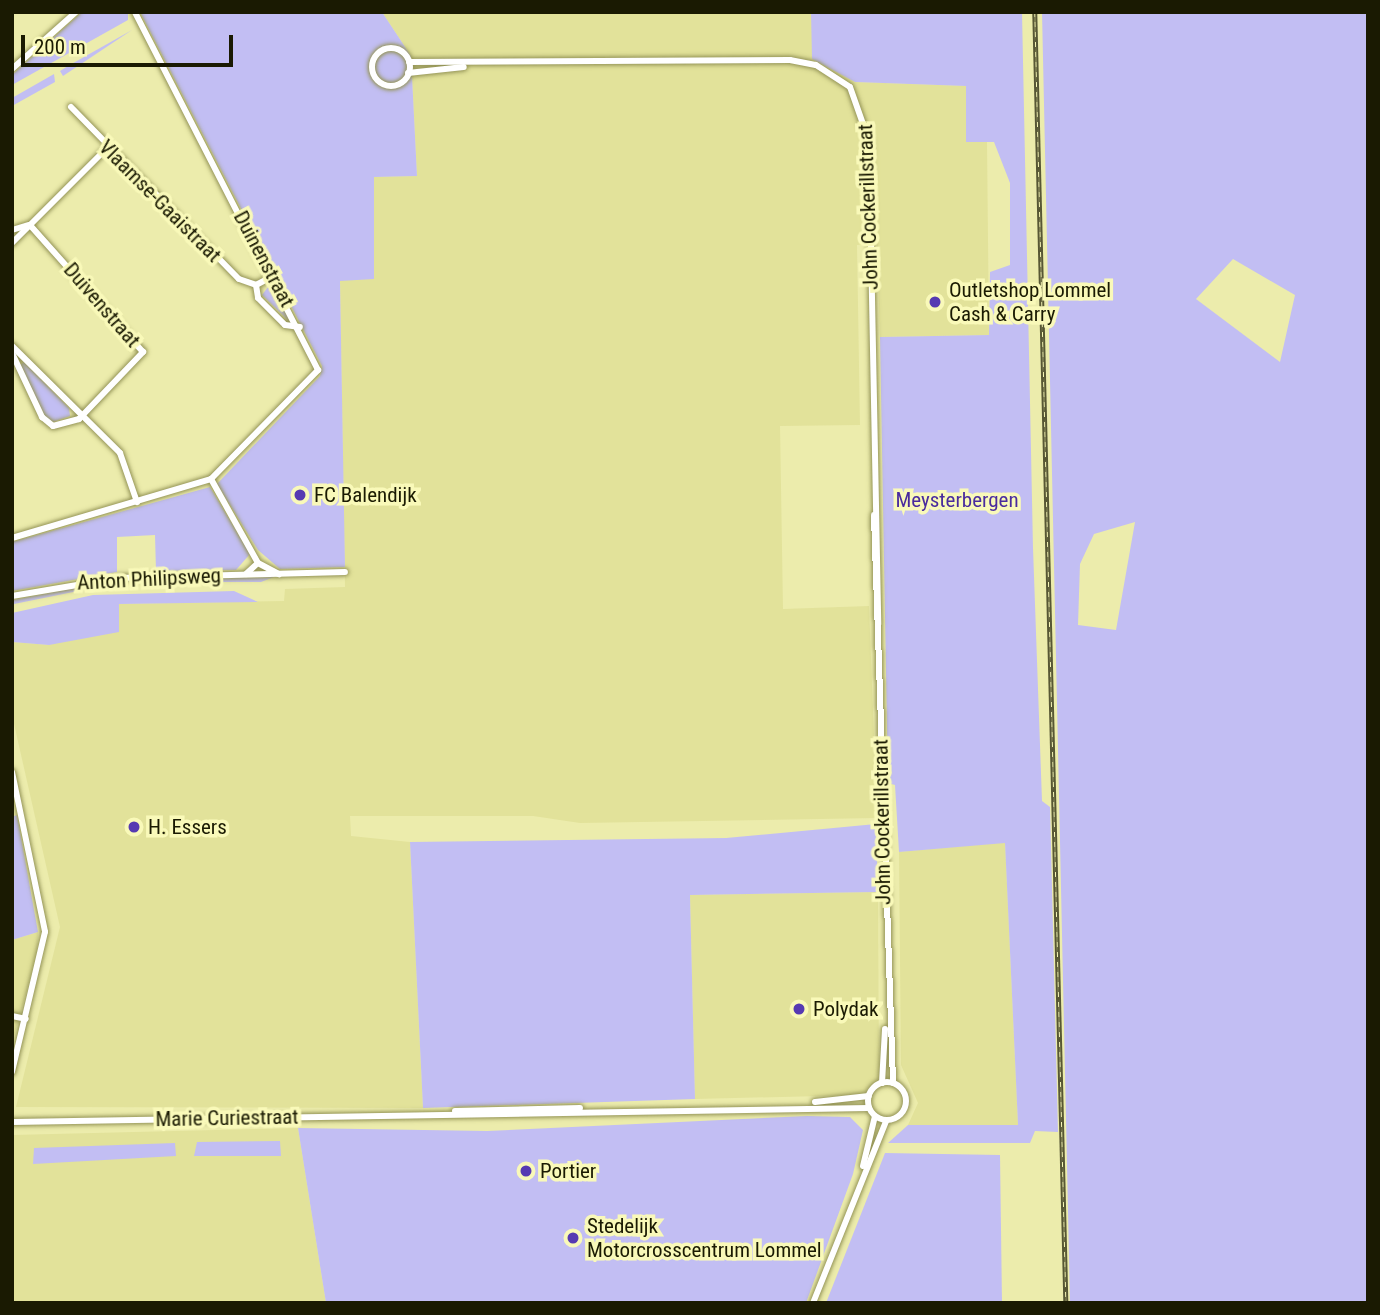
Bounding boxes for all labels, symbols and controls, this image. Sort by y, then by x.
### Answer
scale bar [24,21,236,65]
text: 200 m [34,35,86,59]
street label: John Cockerillstraat [853,124,883,290]
street label: Vlaamse-Gaaistraat [94,135,226,267]
street label: Duinenstraat [228,207,300,311]
street label: Duivenstraat [58,258,146,352]
place label: Outletshop Lommel Cash & Carry [949,277,1111,327]
marker: Outletshop Lommel Cash & Carry [927,294,943,310]
place label: FC Balendijk [314,482,417,508]
marker: FC Balendijk [292,487,308,503]
park label: Meysterbergen [895,487,1019,513]
street label: Anton Philipsweg [77,563,221,595]
street label: John Cockerillstraat [868,739,896,905]
place label: H. Essers [148,814,227,840]
marker: H. Essers [126,819,142,835]
place label: Polydak [813,996,878,1022]
marker: Polydak [791,1001,807,1017]
street label: Marie Curiestraat [155,1104,299,1132]
place label: Portier [540,1158,596,1184]
marker: Portier [518,1163,534,1179]
place label: Stedelijk Motorcrosscentrum Lommel [587,1213,822,1263]
marker: Stedelijk Motorcrosscentrum Lommel [565,1230,581,1246]

